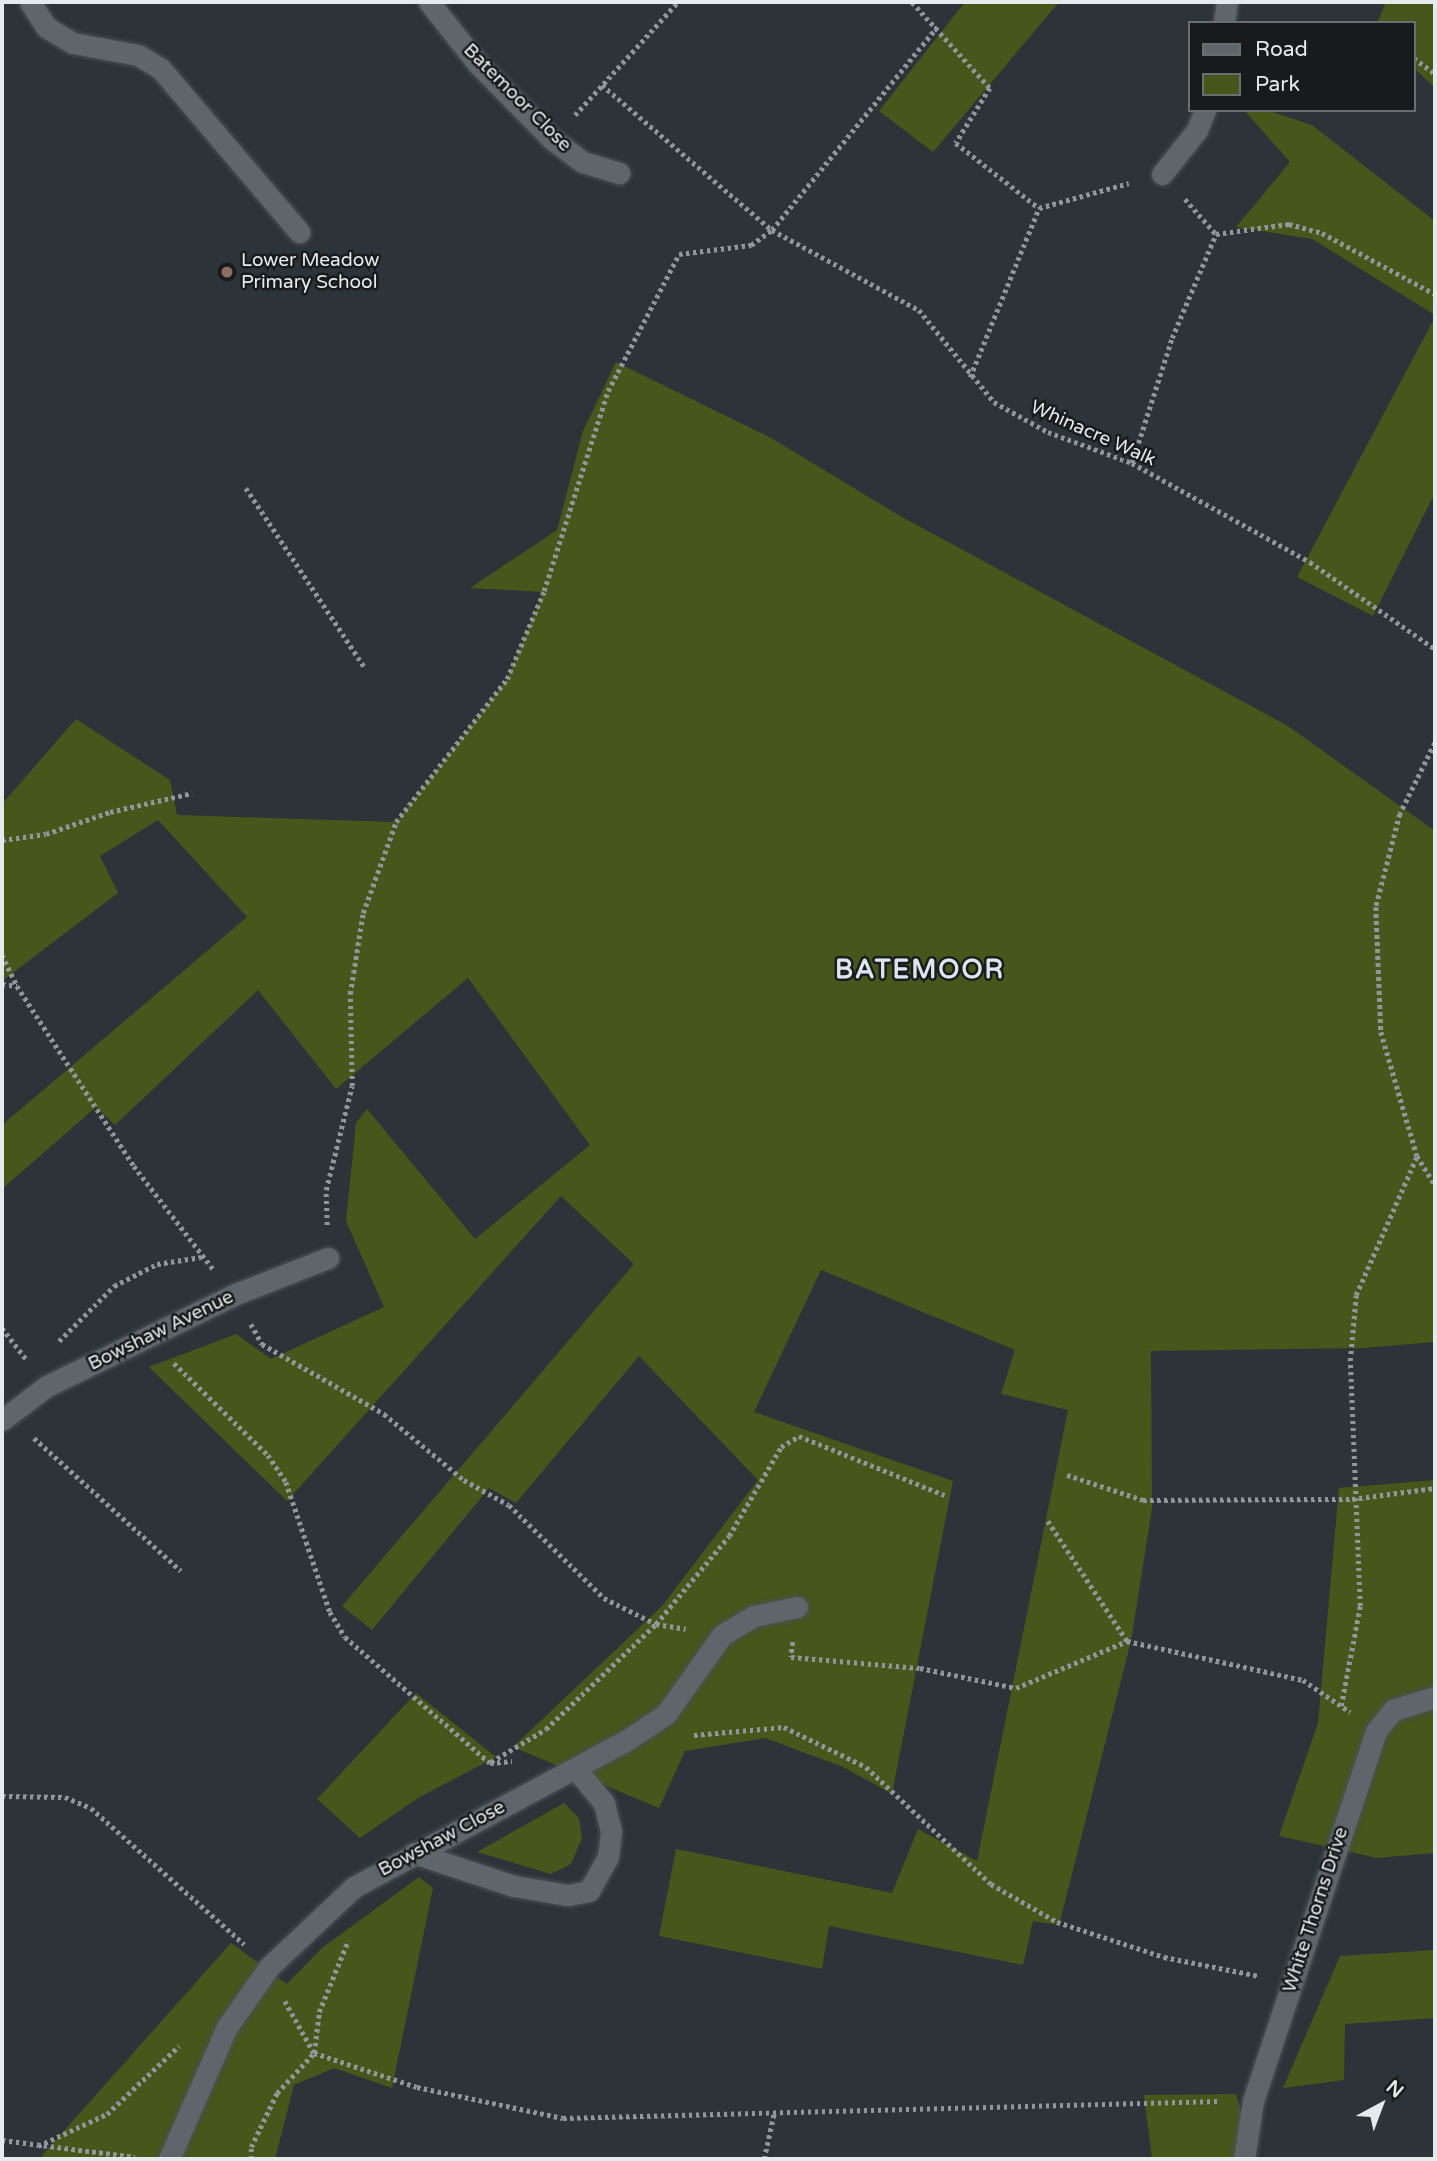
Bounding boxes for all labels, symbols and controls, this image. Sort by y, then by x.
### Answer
legend [1188,21,1416,112]
text: Road [1255,37,1308,62]
street label: Batemoor Close [458,39,576,157]
text: Park [1255,72,1300,97]
place label: Lower Meadow Primary School [241,250,379,294]
marker: Lower Meadow Primary School [219,264,235,280]
street label: Whinacre Walk [1027,396,1159,472]
district label: BATEMOOR [836,954,1004,986]
street label: Bowshaw Avenue [85,1286,237,1376]
street label: Bowshaw Close [375,1796,509,1882]
street label: White Thorns Drive [1278,1824,1354,1996]
north arrow [1346,2070,1416,2140]
text: N [1382,2076,1408,2102]

